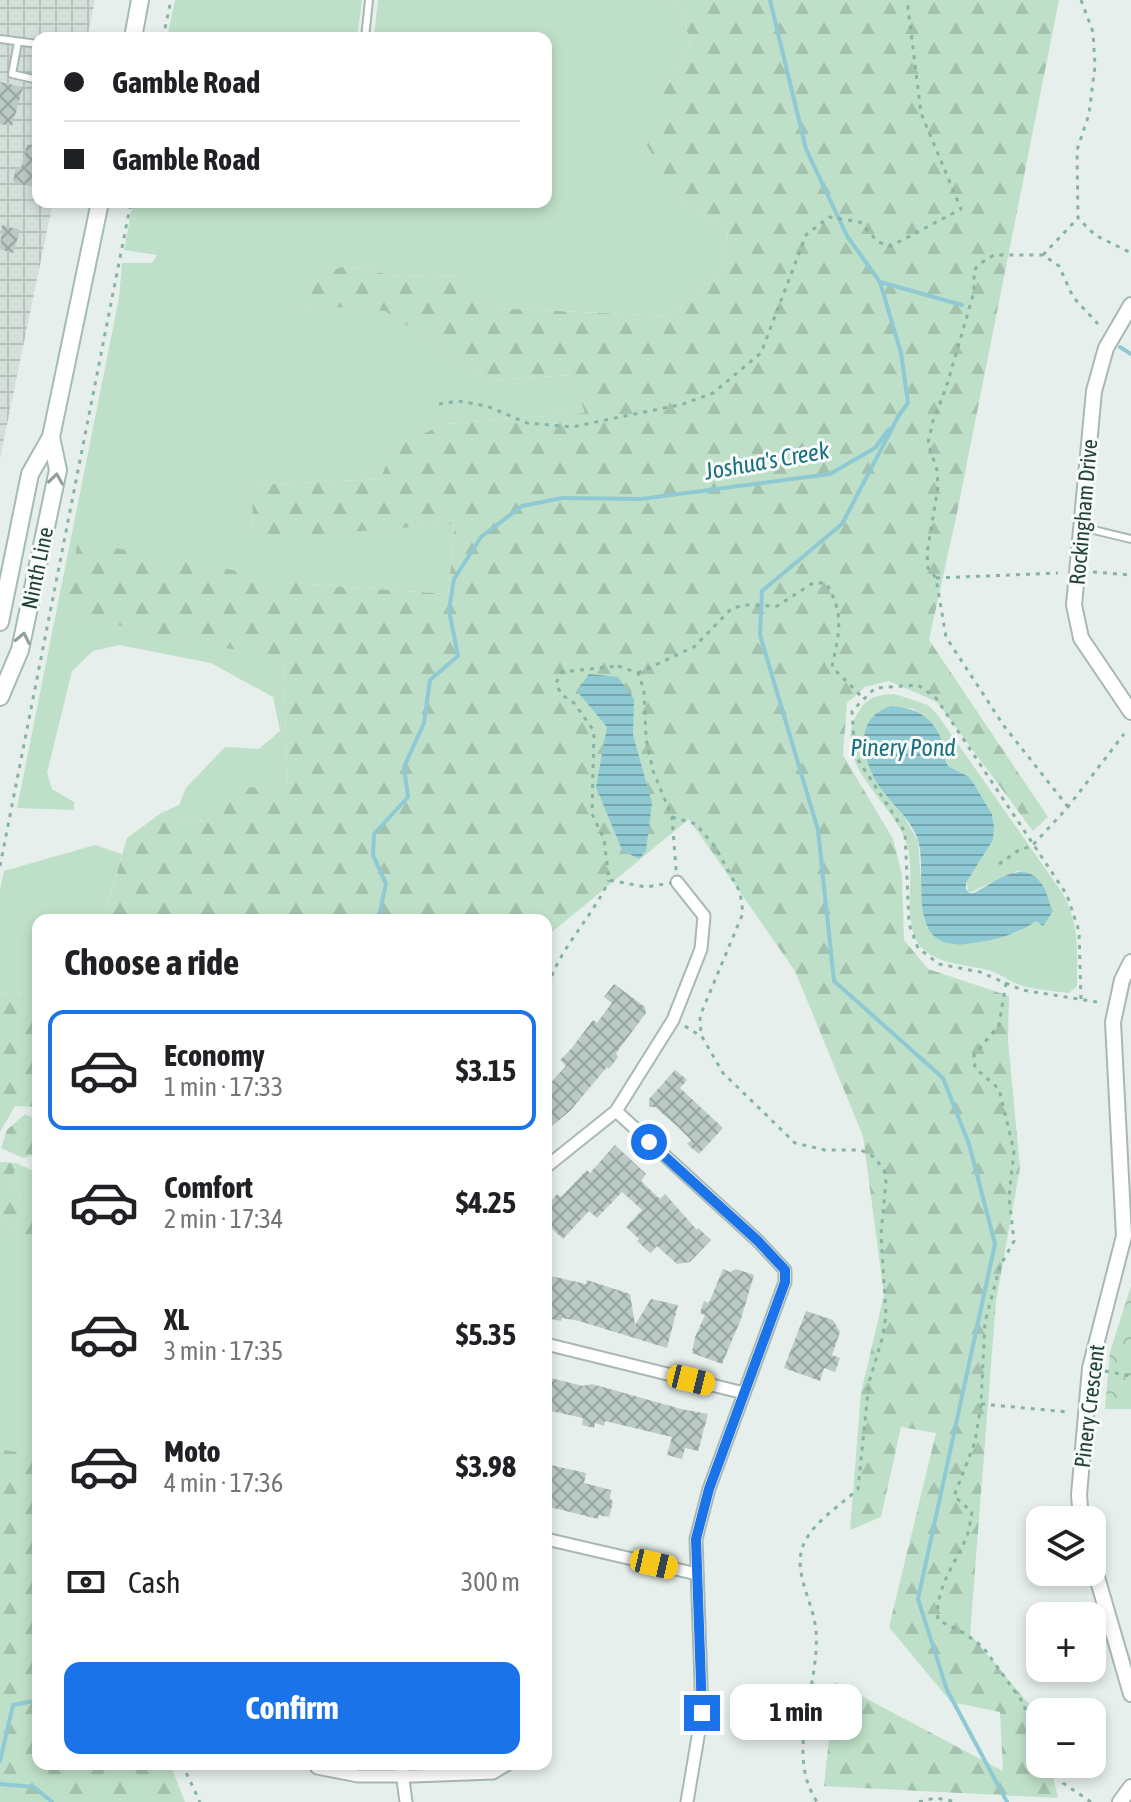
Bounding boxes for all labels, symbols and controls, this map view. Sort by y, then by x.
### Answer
text: Gamble Road [112,65,260,99]
text: Gamble Road [112,142,260,176]
water label: Joshua's Creek [702,436,832,485]
street label: Rockingham Drive [1064,438,1102,586]
one-way arrow [47,473,64,486]
street label: Ninth Line [16,525,58,611]
one-way arrow [14,632,31,645]
water label: Pinery Pond [850,734,956,761]
text: Choose a ride [64,941,239,983]
icon: car [68,1034,140,1106]
text: Economy [164,1038,265,1072]
text: $3.15 [456,1053,516,1087]
text: 1 min · 17:33 [164,1072,283,1102]
route start [631,1124,667,1160]
icon: car [68,1166,140,1238]
text: Comfort [164,1170,253,1204]
text: $4.25 [456,1185,516,1219]
text: 2 min · 17:34 [164,1204,283,1234]
icon: car [68,1298,140,1370]
text: XL [164,1302,189,1336]
text: $5.35 [456,1317,516,1351]
text: 3 min · 17:35 [164,1336,283,1366]
street label: Pinery Crescent [1069,1343,1109,1469]
car [665,1363,717,1397]
icon: car [68,1430,140,1502]
text: Moto [164,1434,221,1468]
text: $3.98 [456,1449,516,1483]
text: 4 min · 17:36 [164,1468,283,1498]
map controls [1026,1506,1106,1778]
button: layers [1026,1506,1106,1586]
car [628,1547,680,1581]
icon: cash [64,1560,108,1604]
text: Cash [128,1565,181,1599]
text: 300 m [461,1567,520,1597]
button: + [1026,1602,1106,1682]
button: Confirm [64,1662,520,1754]
callout: 1 min [730,1685,862,1741]
route end [684,1695,720,1731]
text: 1 min [769,1697,823,1727]
button: − [1026,1698,1106,1778]

